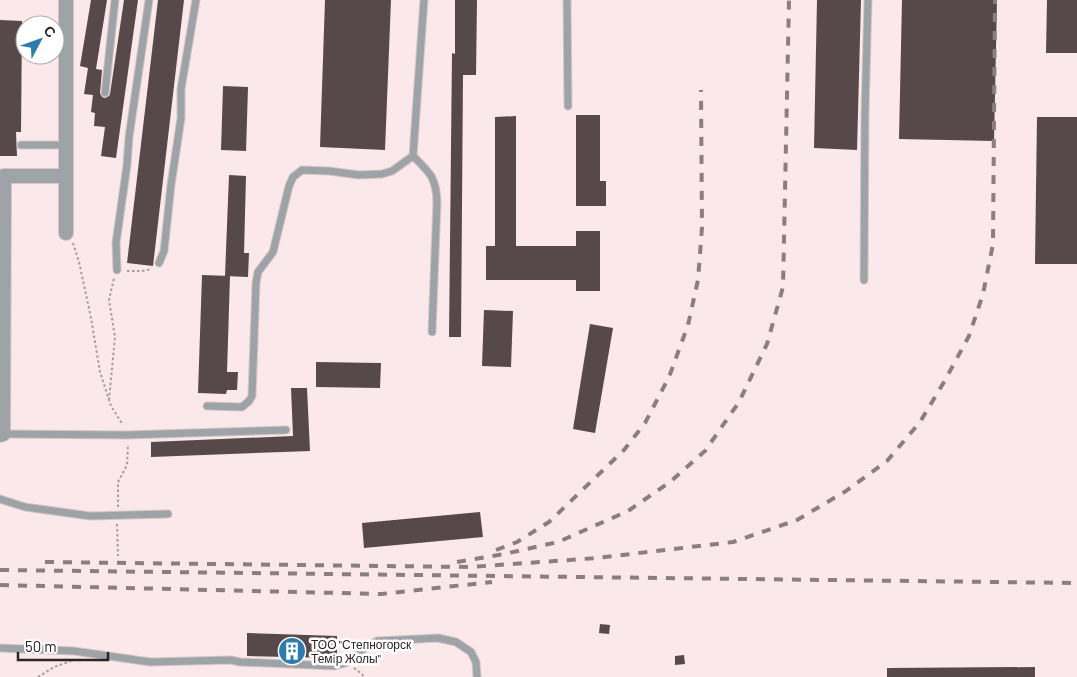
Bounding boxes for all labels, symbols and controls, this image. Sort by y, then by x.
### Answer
north arrow [15,15,65,65]
text: С [40,22,60,41]
scale bar [18,630,108,662]
building icon: ТОО "Степногорск Темiр Жолы" [277,636,307,666]
text: 50 m [25,637,57,655]
place label: ТОО "Степногорск Темiр Жолы" [311,637,412,666]

